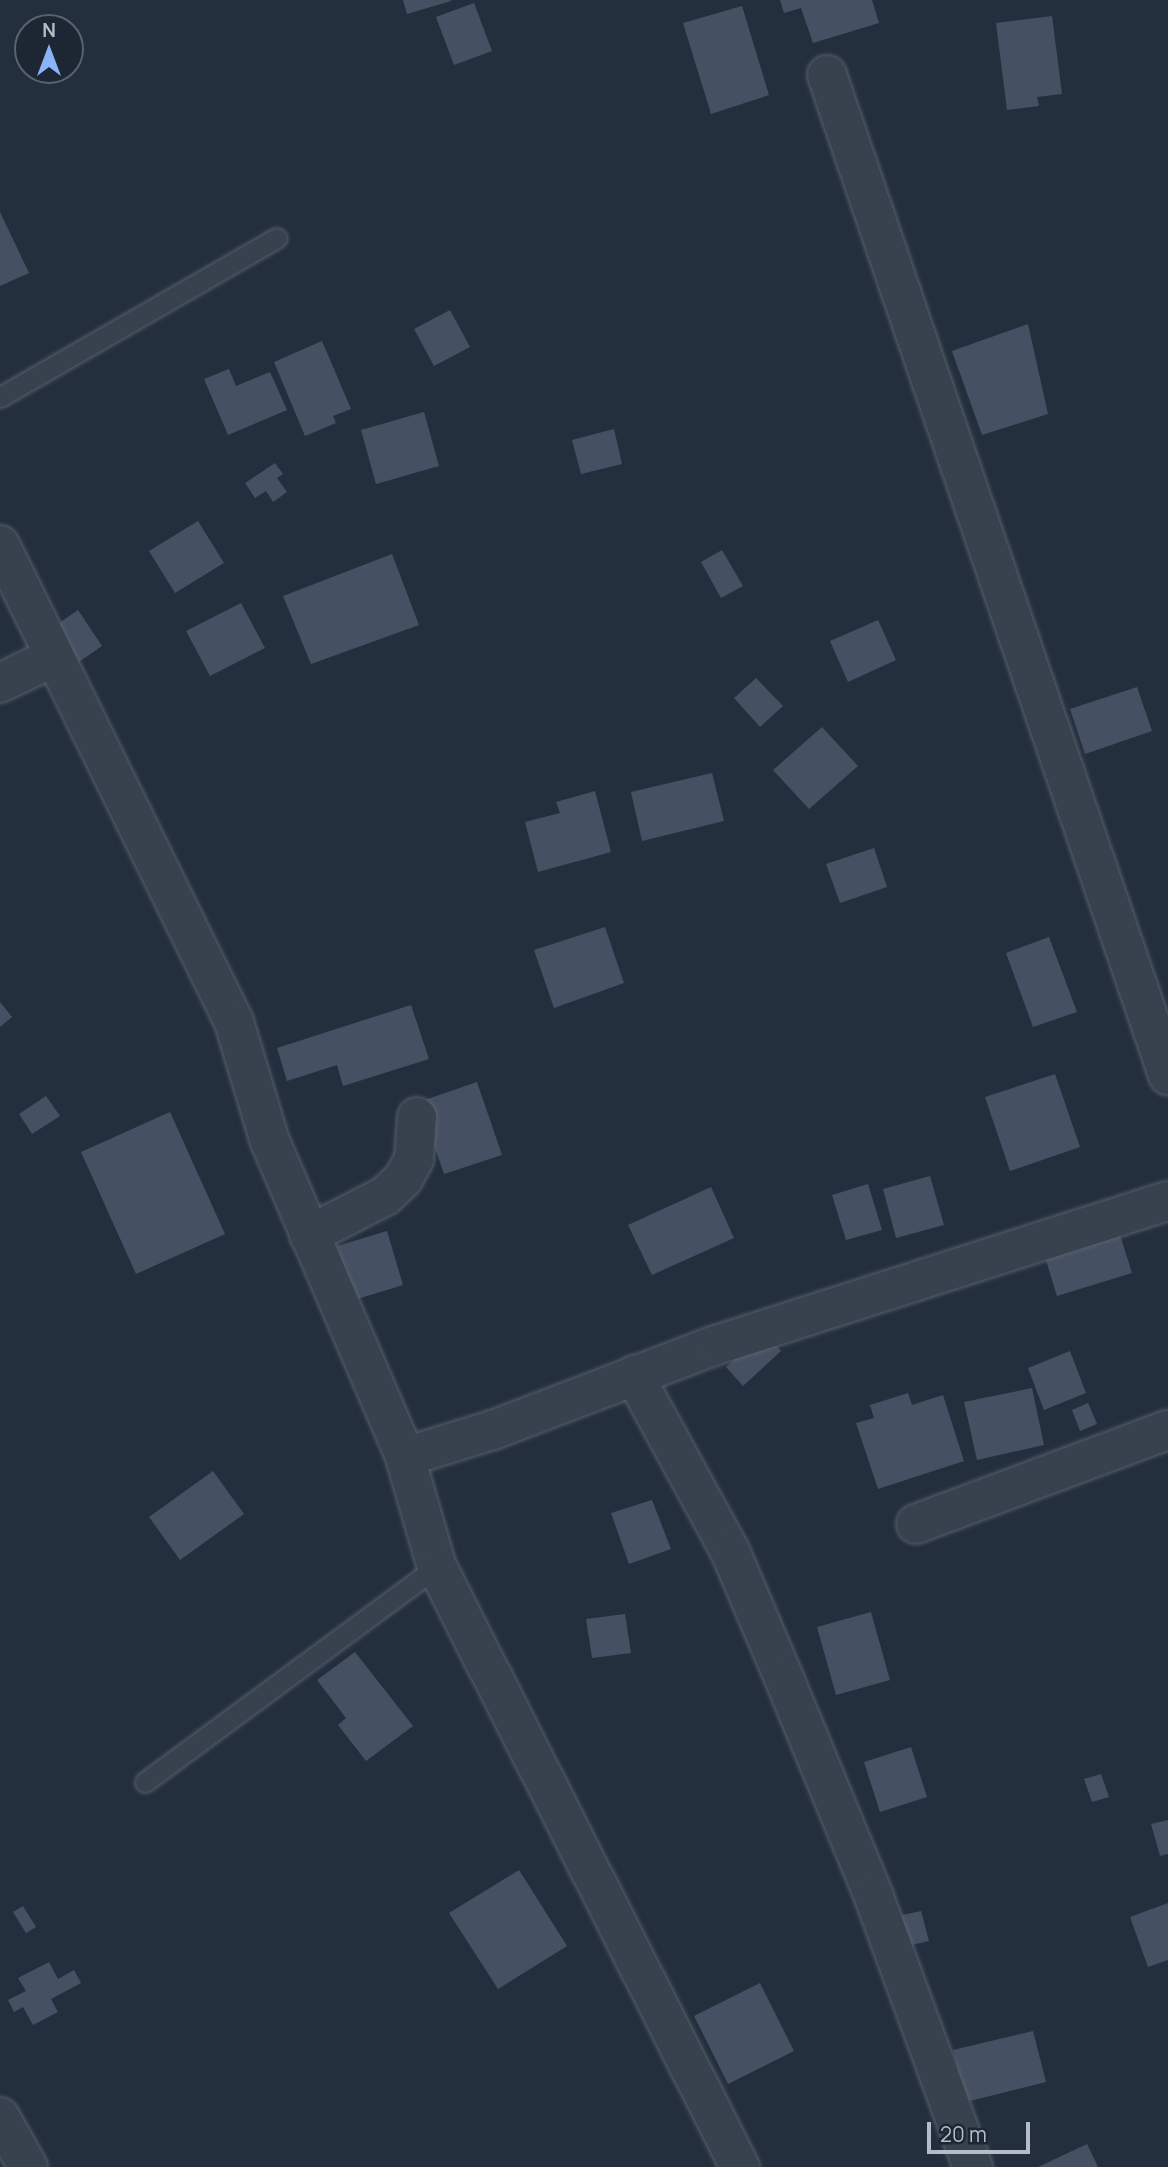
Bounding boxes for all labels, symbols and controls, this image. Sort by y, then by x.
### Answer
north arrow [14,14,84,84]
text: N [42,17,56,43]
scale bar [930,2108,1033,2152]
text: 20 m [940,2120,987,2148]

